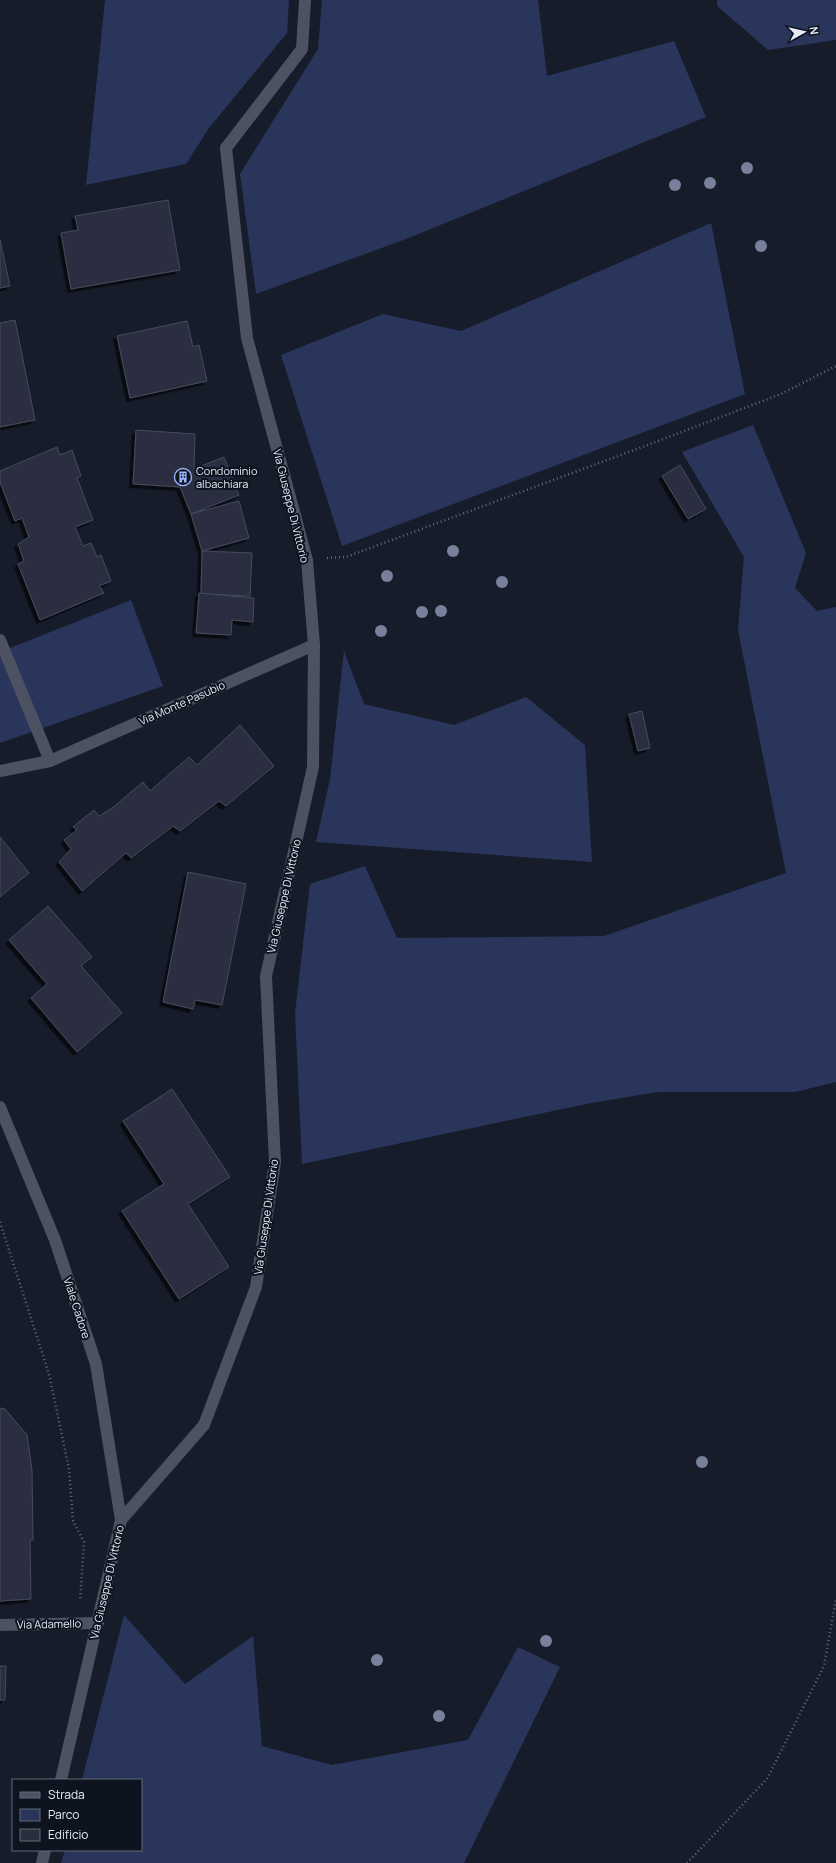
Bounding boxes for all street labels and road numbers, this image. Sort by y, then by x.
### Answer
street label: Via Giuseppe Di Vittorio [270,447,313,565]
street label: Via Monte Pasubio [136,677,228,728]
street label: Via Giuseppe Di Vittorio [263,837,304,954]
street label: Via Giuseppe Di Vittorio [250,1158,281,1276]
street label: Viale Cadore [61,1275,95,1341]
street label: Via Giuseppe Di Vittorio [86,1523,127,1640]
street label: Via Adamello [17,1615,82,1632]

